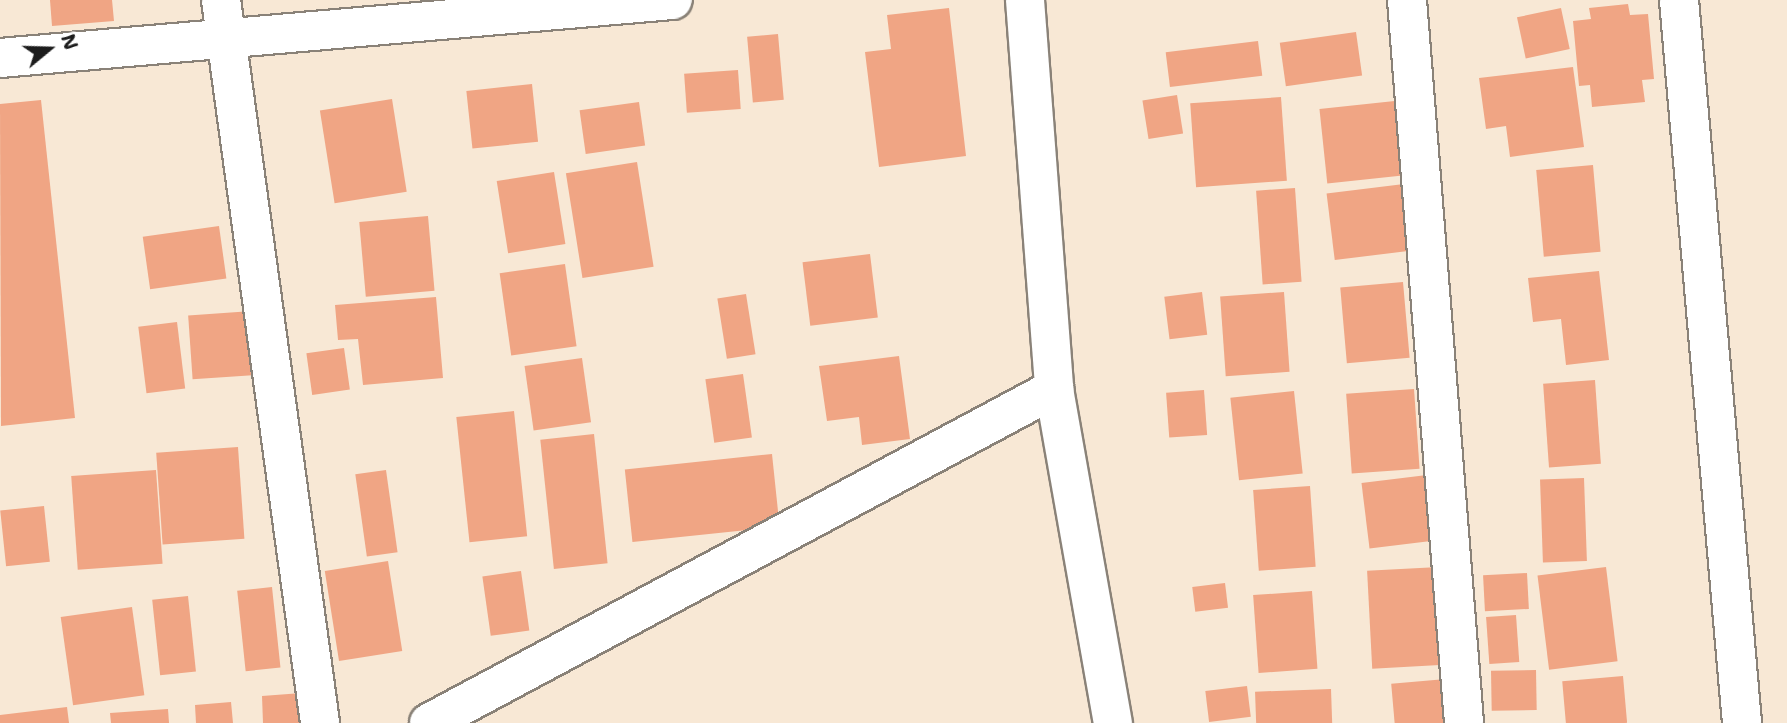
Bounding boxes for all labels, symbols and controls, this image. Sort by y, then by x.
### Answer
north arrow [14,14,84,84]
text: N [55,31,84,53]

